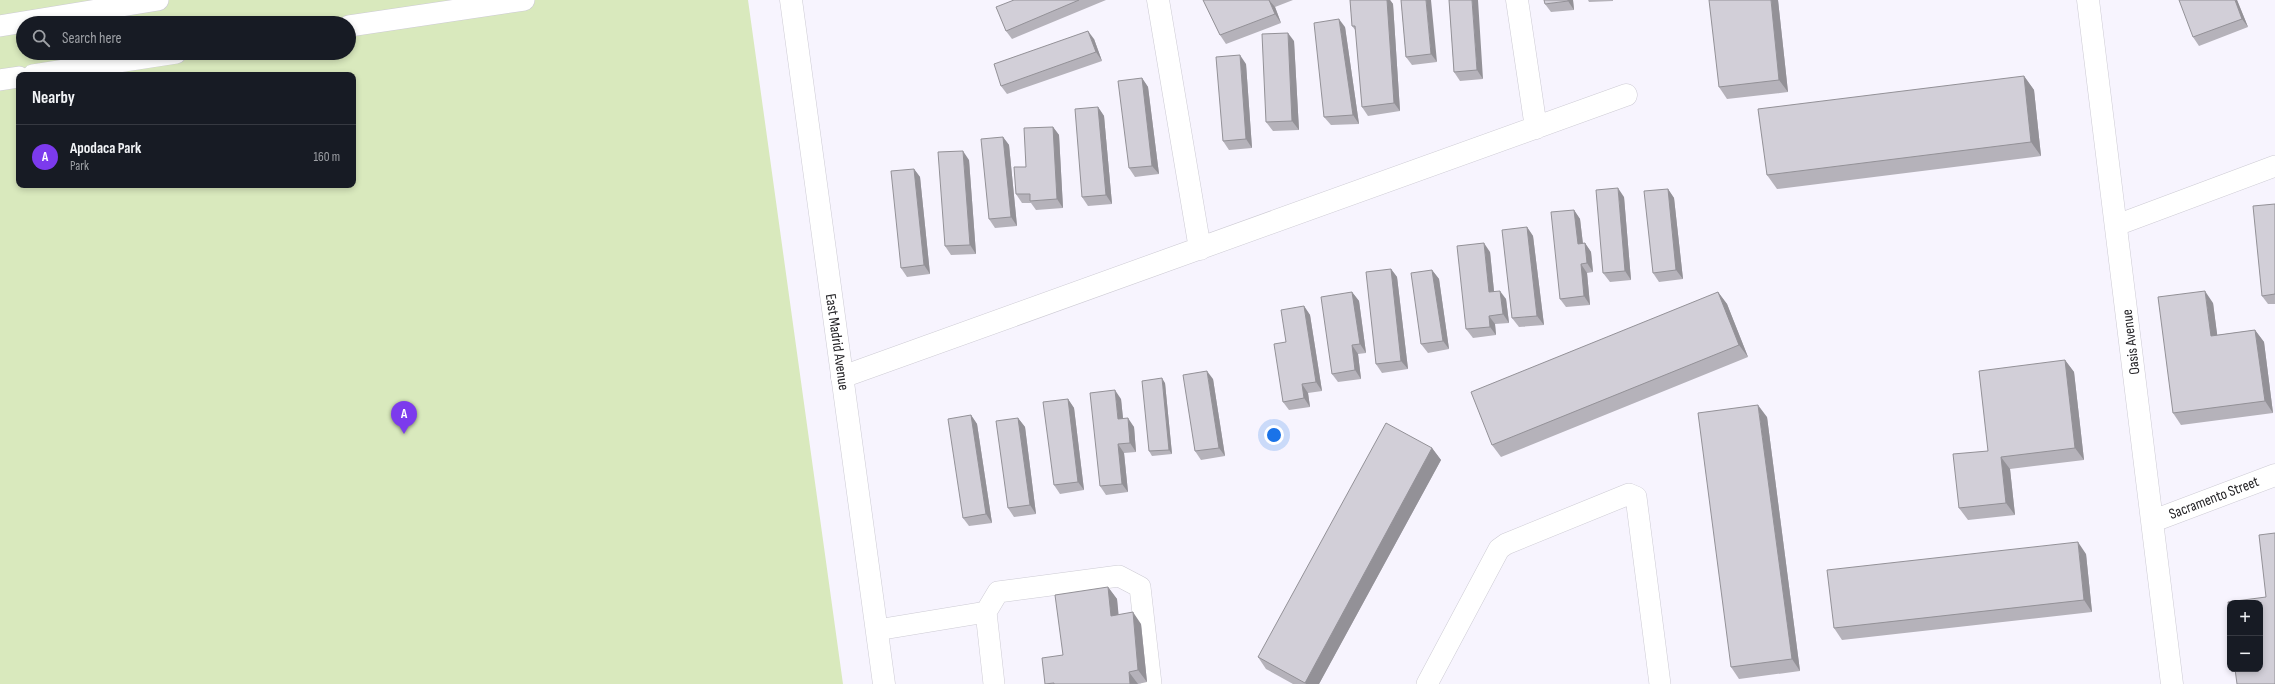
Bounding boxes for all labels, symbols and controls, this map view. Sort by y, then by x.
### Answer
search box [16,16,356,60]
icon: search [30,27,52,49]
text: Search here [62,29,122,48]
text: Nearby [32,88,75,108]
text: Apodaca Park [70,139,141,158]
text: A [42,149,48,165]
text: 160 m [314,149,340,165]
text: Park [70,158,89,174]
street label: East Madrid Avenue [821,292,853,392]
street label: Oasis Avenue [2118,308,2144,376]
pin: A [391,401,417,434]
your location [1264,425,1284,445]
street label: Sacramento Street [2166,472,2262,524]
map controls [2227,600,2263,672]
button: + [2227,600,2263,636]
button: − [2227,636,2263,672]

